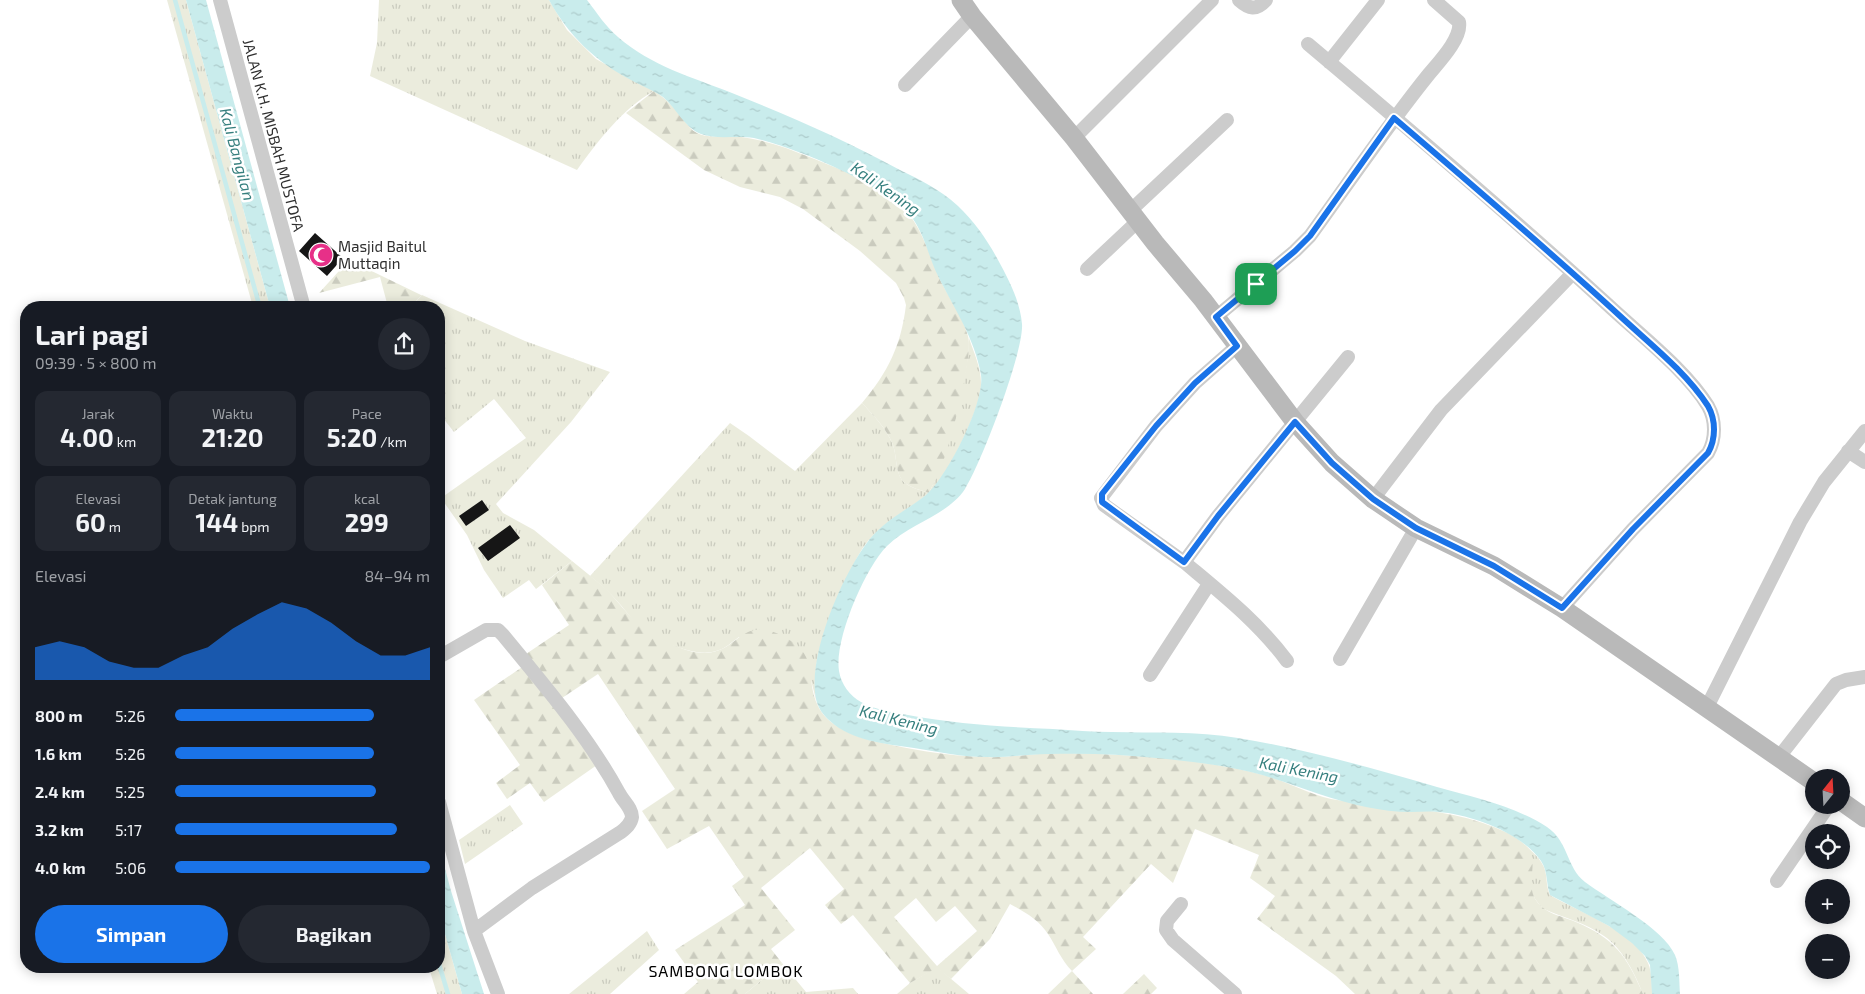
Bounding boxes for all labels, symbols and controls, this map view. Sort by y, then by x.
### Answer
street label: JALAN K.H. MISBAH MUSTOFA [240,37,309,234]
water label: Kali Bangilan [217,106,259,202]
water label: Kali Kening [848,157,924,219]
place label: Masjid Baitul Muttaqin [338,237,427,272]
mosque icon: Masjid Baitul Muttaqin [308,242,334,268]
pin [1235,263,1277,305]
icon: arrive [1242,270,1270,298]
text: Lari pagi [35,317,148,351]
button: share [378,318,430,370]
text: 09:39 · 5 × 800 m [35,353,157,372]
text: Jarak [82,405,115,422]
text: Waktu [212,405,253,422]
text: Pace [352,405,382,422]
text: 4.00 [60,422,114,452]
text: 21:20 [201,422,264,452]
text: 5:20 [327,422,377,452]
text: km [114,433,136,450]
text: /km [377,433,407,450]
text: Elevasi [76,490,121,507]
text: Detak jantung [188,490,277,507]
text: kcal [354,490,380,507]
text: 60 [75,507,106,537]
text: 144 [195,507,238,537]
text: 299 [345,507,389,537]
text: m [106,518,121,535]
text: bpm [238,518,270,535]
text: Elevasi [35,566,87,585]
text: 84–94 m [364,566,430,585]
water label: Kali Kening [858,700,940,738]
text: 800 m [35,706,83,725]
text: 5:26 [115,706,146,725]
text: 1.6 km [35,744,82,763]
text: 5:26 [115,744,146,763]
water label: Kali Kening [1258,752,1340,786]
north arrow [1805,769,1850,814]
map controls [1805,769,1850,979]
text: 2.4 km [35,782,85,801]
text: 5:25 [115,782,145,801]
text: 3.2 km [35,820,84,839]
text: 5:17 [115,820,142,839]
button: locate [1805,824,1850,869]
text: 4.0 km [35,858,86,877]
text: 5:06 [115,858,146,877]
button: + [1805,879,1850,924]
button: Simpan [35,905,228,963]
button: Bagikan [238,905,430,963]
button: − [1805,934,1850,979]
district label: SAMBONG LOMBOK [648,961,804,980]

